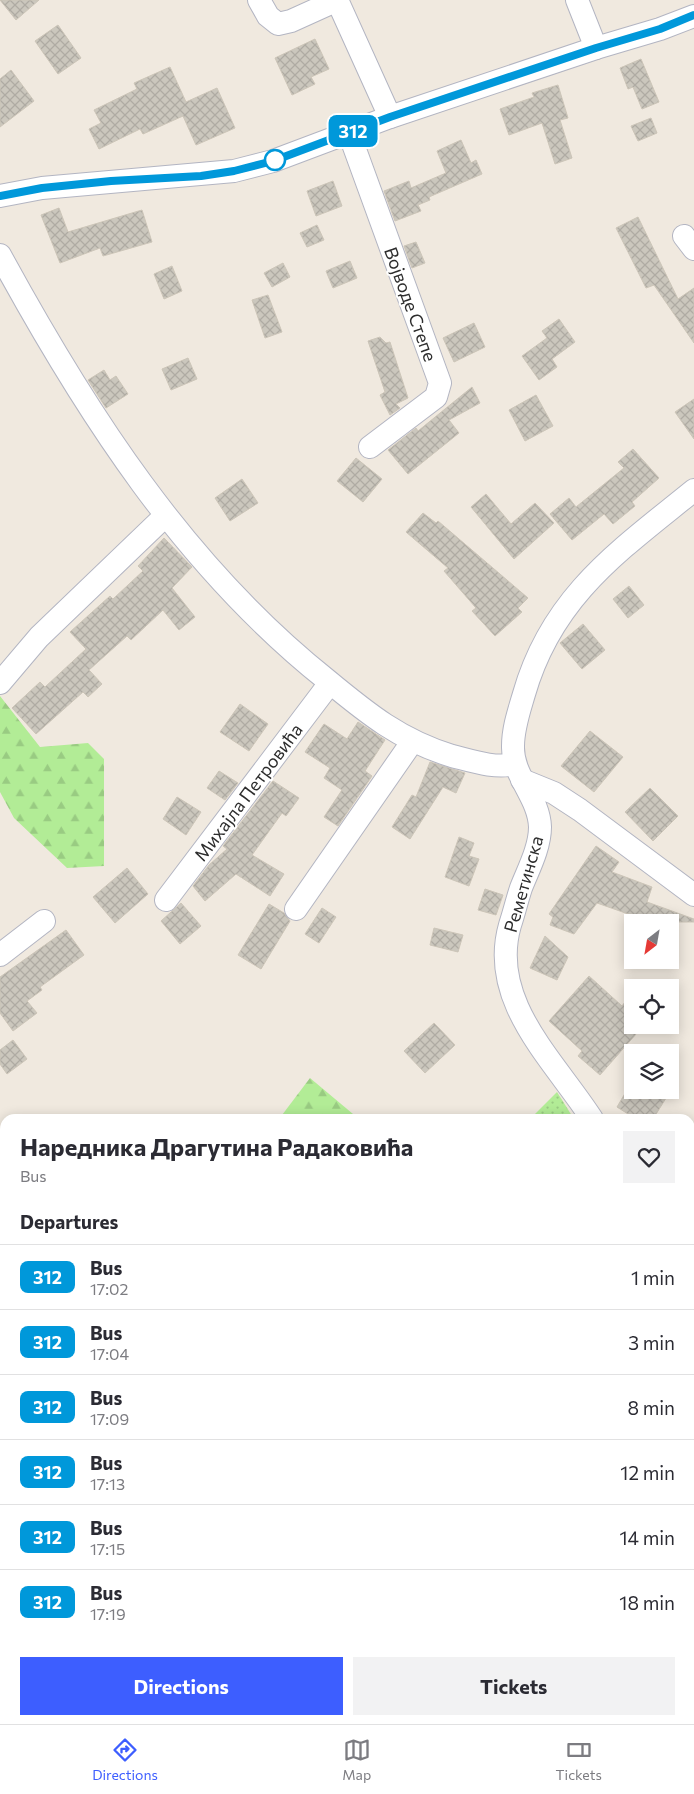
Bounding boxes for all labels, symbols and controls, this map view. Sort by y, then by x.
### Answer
line badge: 312 [324,115,382,147]
text: 312 [339,120,367,142]
unlabelled marker [264,149,286,171]
street label: Војводе Степе [380,244,442,364]
street label: Михајла Петровића [189,719,307,865]
street label: Реметинска [499,833,547,935]
north arrow [624,914,679,969]
map controls [624,914,679,1099]
button: locate [624,979,679,1034]
button: layers [624,1044,679,1099]
button: heart [623,1131,675,1183]
text: Наредника Драгутина Радаковића [20,1132,413,1161]
text: Bus [20,1166,47,1185]
text: Departures [20,1210,118,1233]
text: Bus [90,1256,122,1279]
text: 312 [33,1266,62,1288]
text: 1 min [631,1266,675,1289]
text: 17:02 [90,1279,128,1298]
text: Bus [90,1321,122,1344]
text: 312 [33,1331,62,1353]
text: 3 min [628,1331,675,1354]
text: 17:04 [90,1344,129,1363]
text: Bus [90,1386,122,1409]
text: 312 [33,1396,62,1418]
text: 8 min [627,1396,675,1419]
text: 17:09 [90,1409,129,1428]
text: Bus [90,1451,122,1474]
text: 312 [33,1461,62,1483]
text: 12 min [620,1461,675,1484]
text: 17:13 [90,1474,125,1493]
text: Bus [90,1516,122,1539]
text: 312 [33,1526,62,1548]
text: 14 min [619,1526,675,1549]
text: 17:15 [90,1539,125,1558]
text: Bus [90,1581,122,1604]
text: 312 [33,1591,62,1613]
text: 18 min [619,1591,675,1614]
text: 17:19 [90,1604,126,1623]
button: Directions [20,1657,343,1715]
button: Tickets [353,1657,675,1715]
tab: Directions [92,1736,158,1783]
tab: Map [342,1736,371,1783]
tab: Tickets [556,1736,602,1783]

